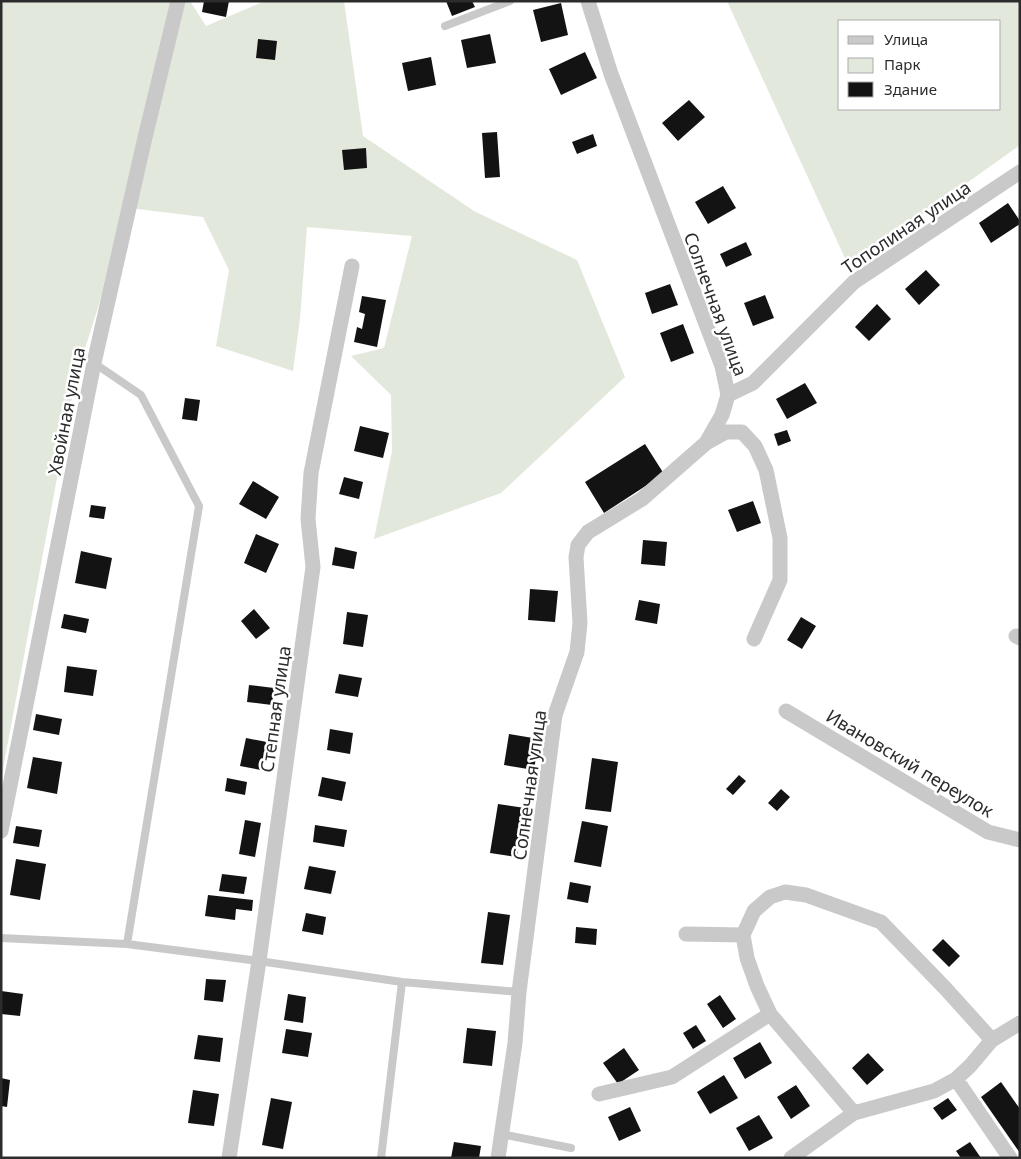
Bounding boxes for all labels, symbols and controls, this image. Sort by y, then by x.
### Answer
legend [838,20,1001,110]
text: Улица [884,29,928,49]
text: Парк [884,54,920,74]
text: Здание [884,79,937,99]
street label: Тополиная улица [837,175,975,279]
street label: Солнечная улица [679,229,753,379]
street label: Хвойная улица [42,345,90,477]
street label: Степная улица [254,644,296,774]
street label: Ивановский переулок [822,703,999,823]
street label: Солнечная улица [507,708,551,862]

